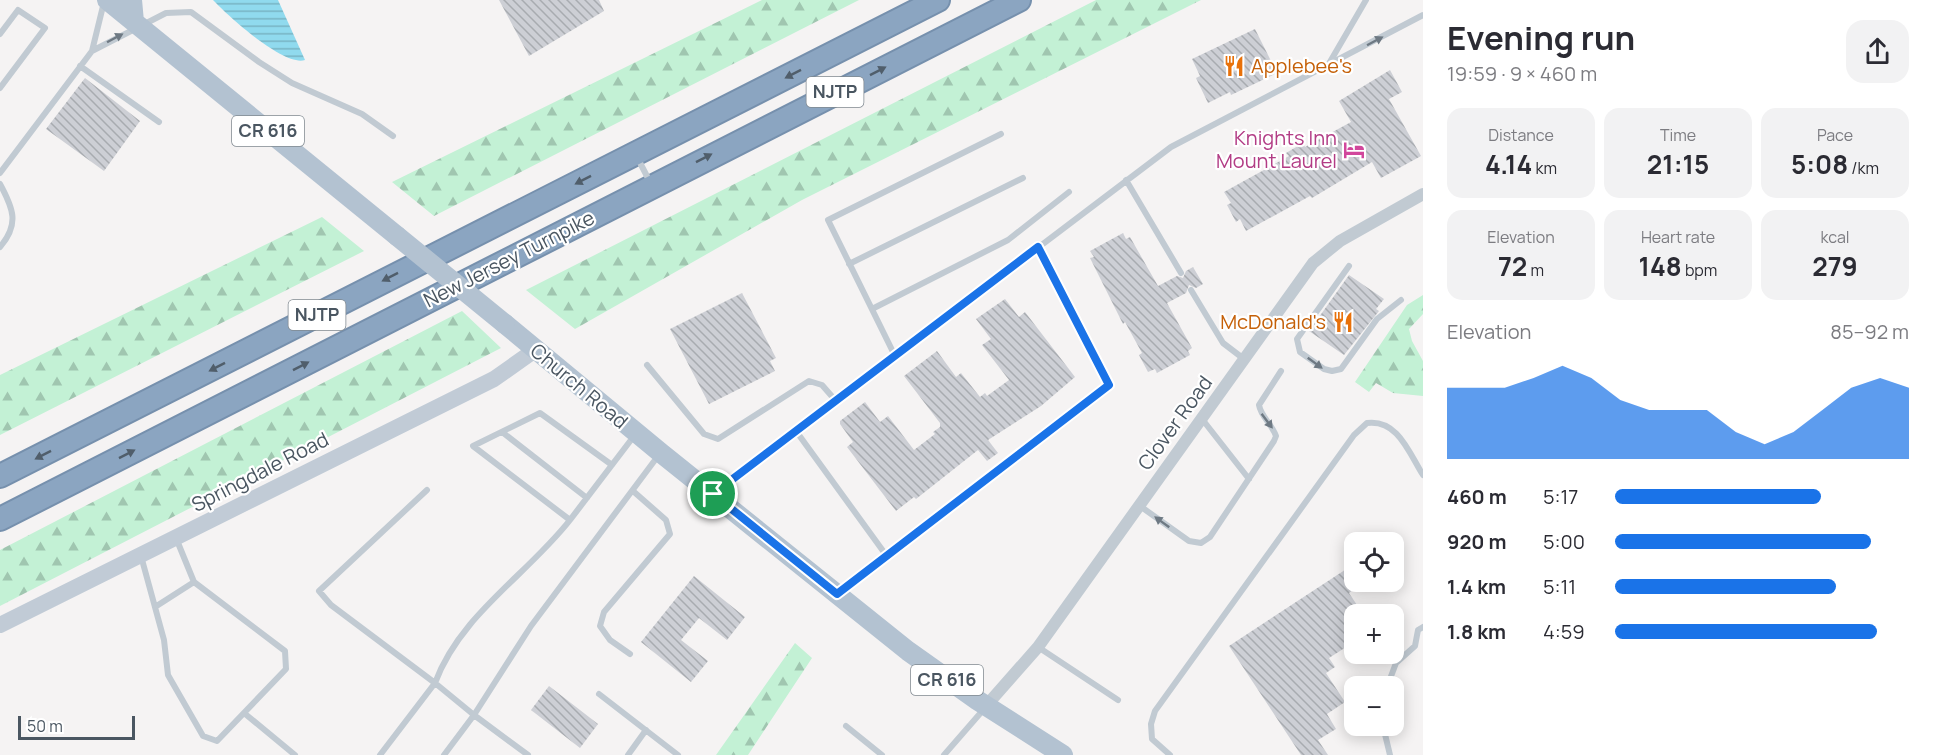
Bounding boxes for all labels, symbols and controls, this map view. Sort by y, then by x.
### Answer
text: Evening run [1447,15,1635,60]
button: share [1846,20,1909,83]
one-way arrow [107,34,124,43]
one-way arrow [1366,36,1383,46]
place label: Applebee's [1251,52,1352,79]
restaurant icon: Applebee's [1222,54,1246,78]
text: 19:59 · 9 × 460 m [1447,60,1597,87]
one-way arrow [870,66,887,75]
one-way arrow [784,69,801,79]
road number: NJTP [806,77,864,107]
road number: CR 616 [232,116,304,146]
place label: Knights Inn Mount Laurel [1216,124,1337,174]
text: Distance [1488,124,1554,146]
text: Time [1660,124,1696,146]
text: Pace [1817,124,1853,146]
hotel icon: Knights Inn Mount Laurel [1342,138,1366,162]
text: 4.14 [1485,146,1532,182]
text: 21:15 [1647,146,1709,182]
text: 5:08 [1791,146,1848,182]
one-way arrow [696,154,713,163]
text: km [1532,157,1557,179]
text: /km [1848,157,1879,179]
one-way arrow [574,175,591,185]
street label: New Jersey Turnpike [419,204,599,313]
text: Elevation [1487,226,1555,248]
text: Heart rate [1641,226,1715,248]
text: kcal [1820,226,1850,248]
text: 72 [1498,248,1527,284]
text: 148 [1639,248,1682,284]
text: 279 [1812,248,1858,284]
text: m [1527,259,1544,281]
text: bpm [1682,259,1717,281]
one-way arrow [381,272,398,282]
road number: NJTP [288,300,346,330]
place label: McDonald's [1220,308,1326,335]
restaurant icon: McDonald's [1331,310,1355,334]
text: Elevation [1447,318,1531,345]
text: 85–92 m [1830,318,1909,345]
street label: Church Road [525,337,634,434]
one-way arrow [1307,357,1323,369]
one-way arrow [293,361,310,371]
one-way arrow [208,362,225,372]
street label: Clover Road [1131,370,1218,475]
one-way arrow [1261,412,1273,428]
street label: Springdale Road [187,425,333,518]
one-way arrow [119,449,136,459]
one-way arrow [34,450,51,460]
pin [687,468,738,519]
icon: arrive [696,477,729,510]
text: 460 m [1447,483,1507,510]
text: 5:17 [1543,483,1578,510]
one-way arrow [1155,516,1171,528]
text: 920 m [1447,528,1506,555]
text: 5:00 [1543,528,1585,555]
map controls [1344,532,1404,736]
button: locate [1344,532,1404,592]
text: 1.4 km [1447,573,1506,600]
text: 5:11 [1543,573,1576,600]
button: + [1344,604,1404,664]
text: 1.8 km [1447,618,1506,645]
text: 4:59 [1543,618,1585,645]
road number: CR 616 [911,665,983,695]
button: − [1344,676,1404,736]
scale bar [18,713,135,740]
text: 50 m [27,715,63,737]

